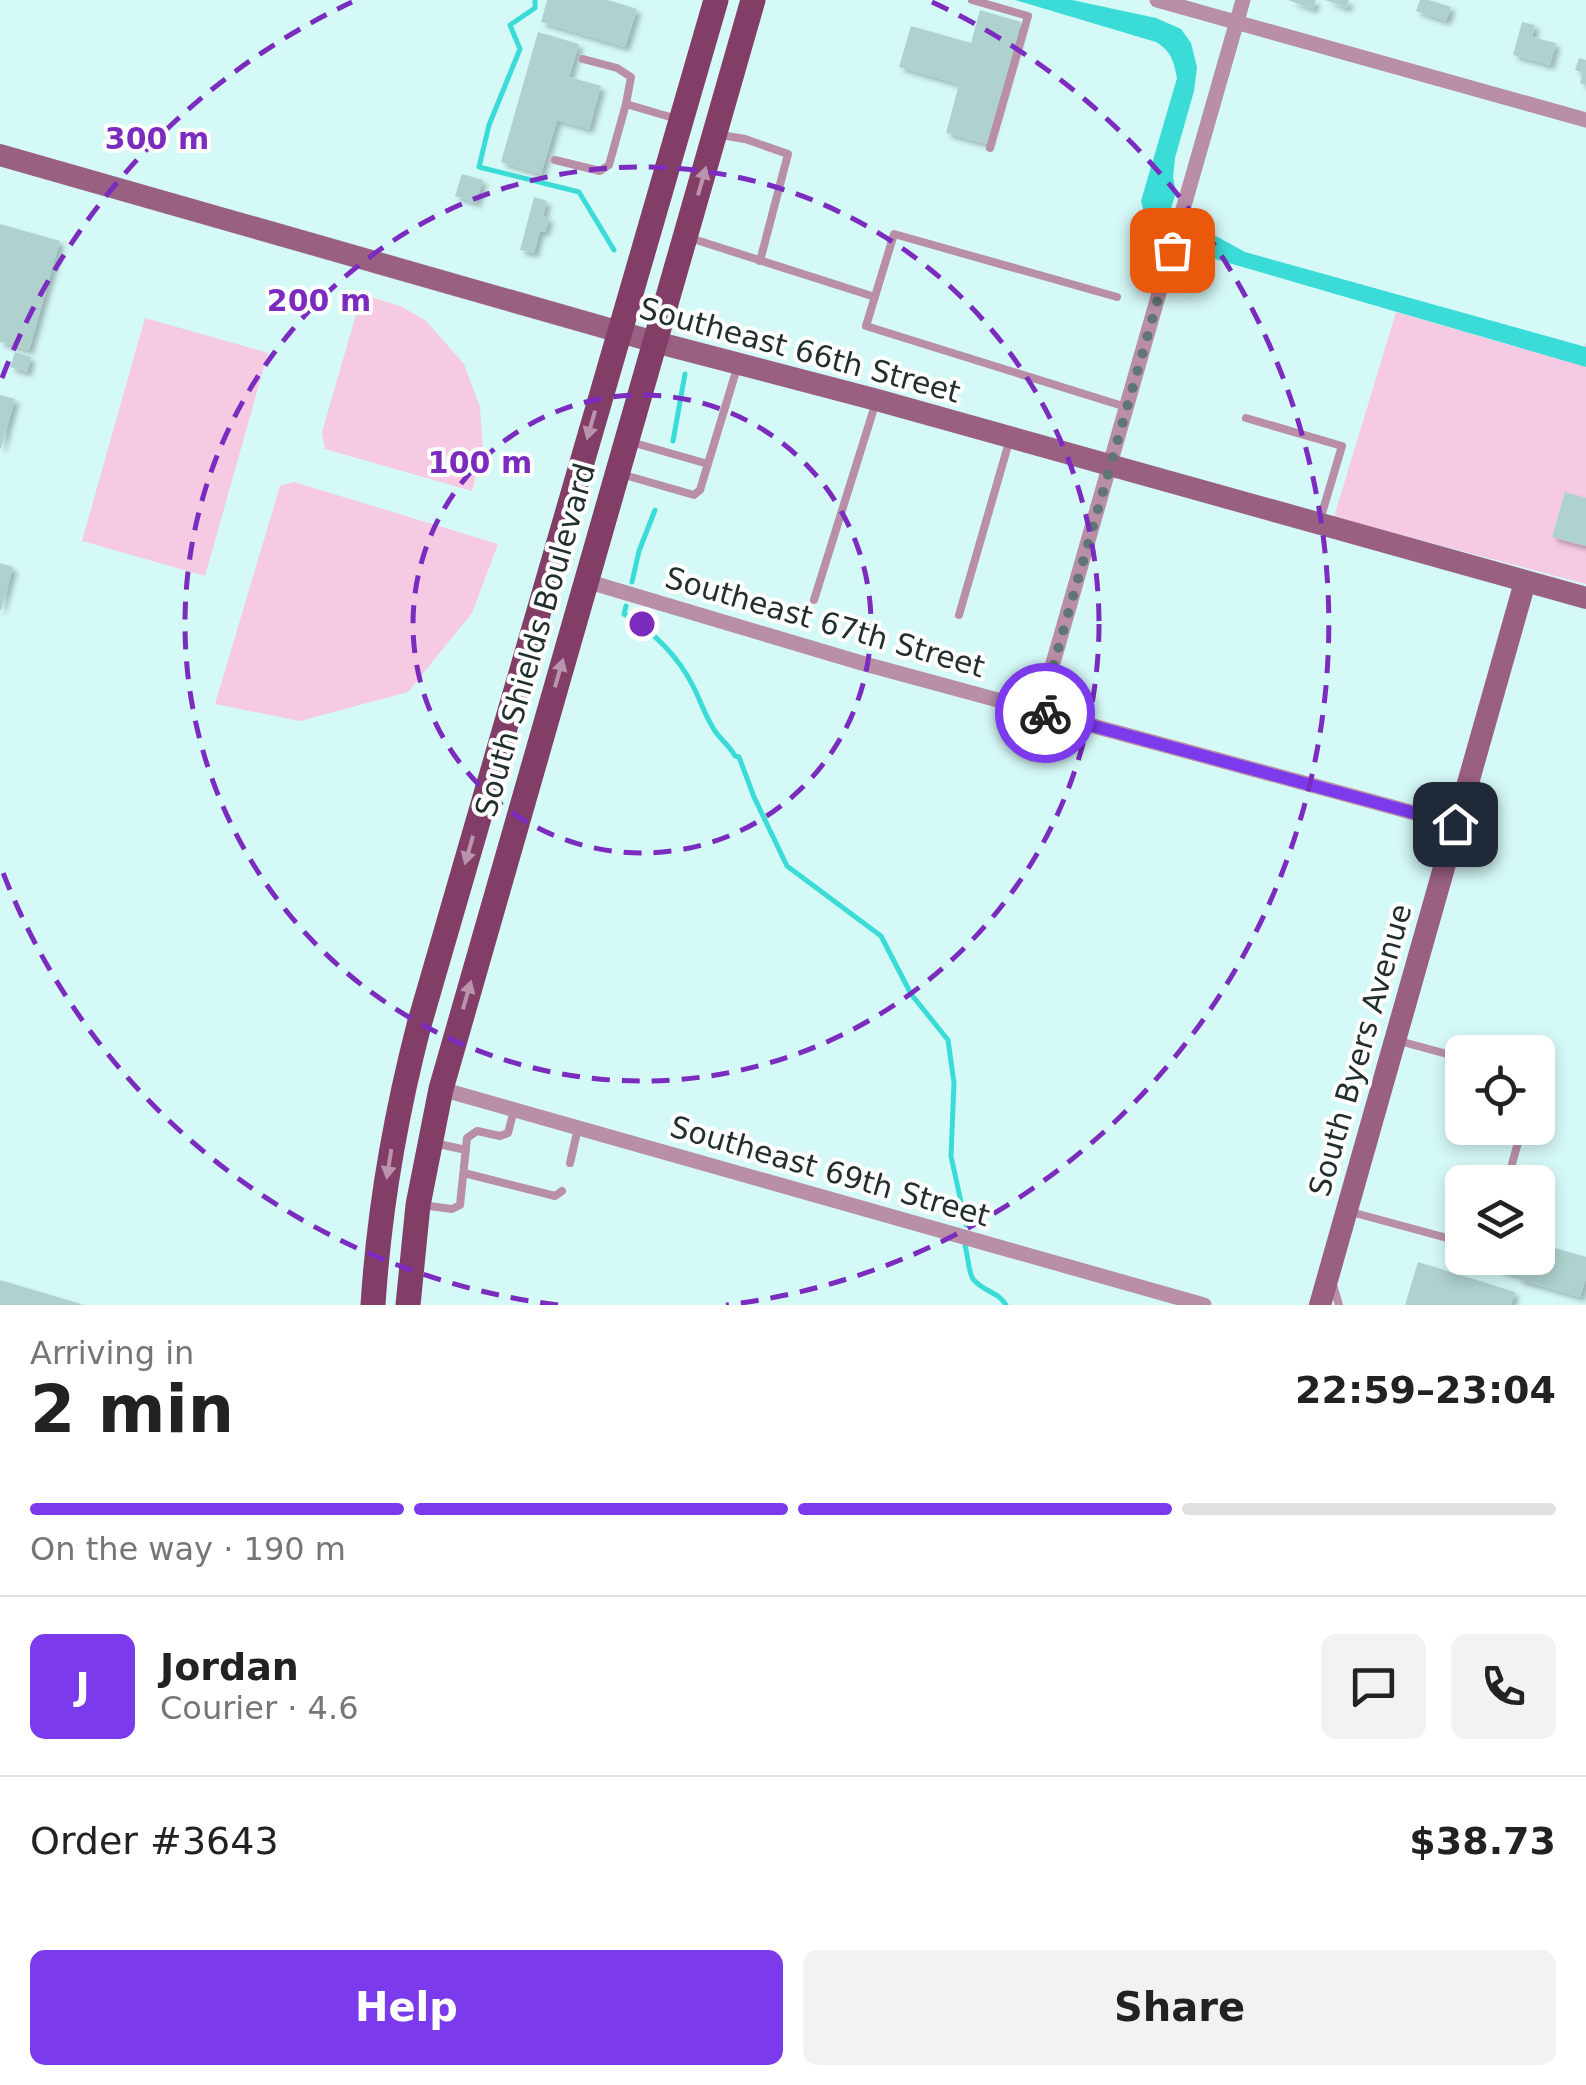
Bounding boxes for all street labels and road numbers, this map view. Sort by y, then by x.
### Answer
street label: Southeast 66th Street [636,290,964,410]
street label: South Shields Boulevard [468,459,602,821]
street label: Southeast 67th Street [661,560,989,684]
street label: South Byers Avenue [1301,900,1419,1200]
street label: Southeast 69th Street [666,1109,994,1233]

